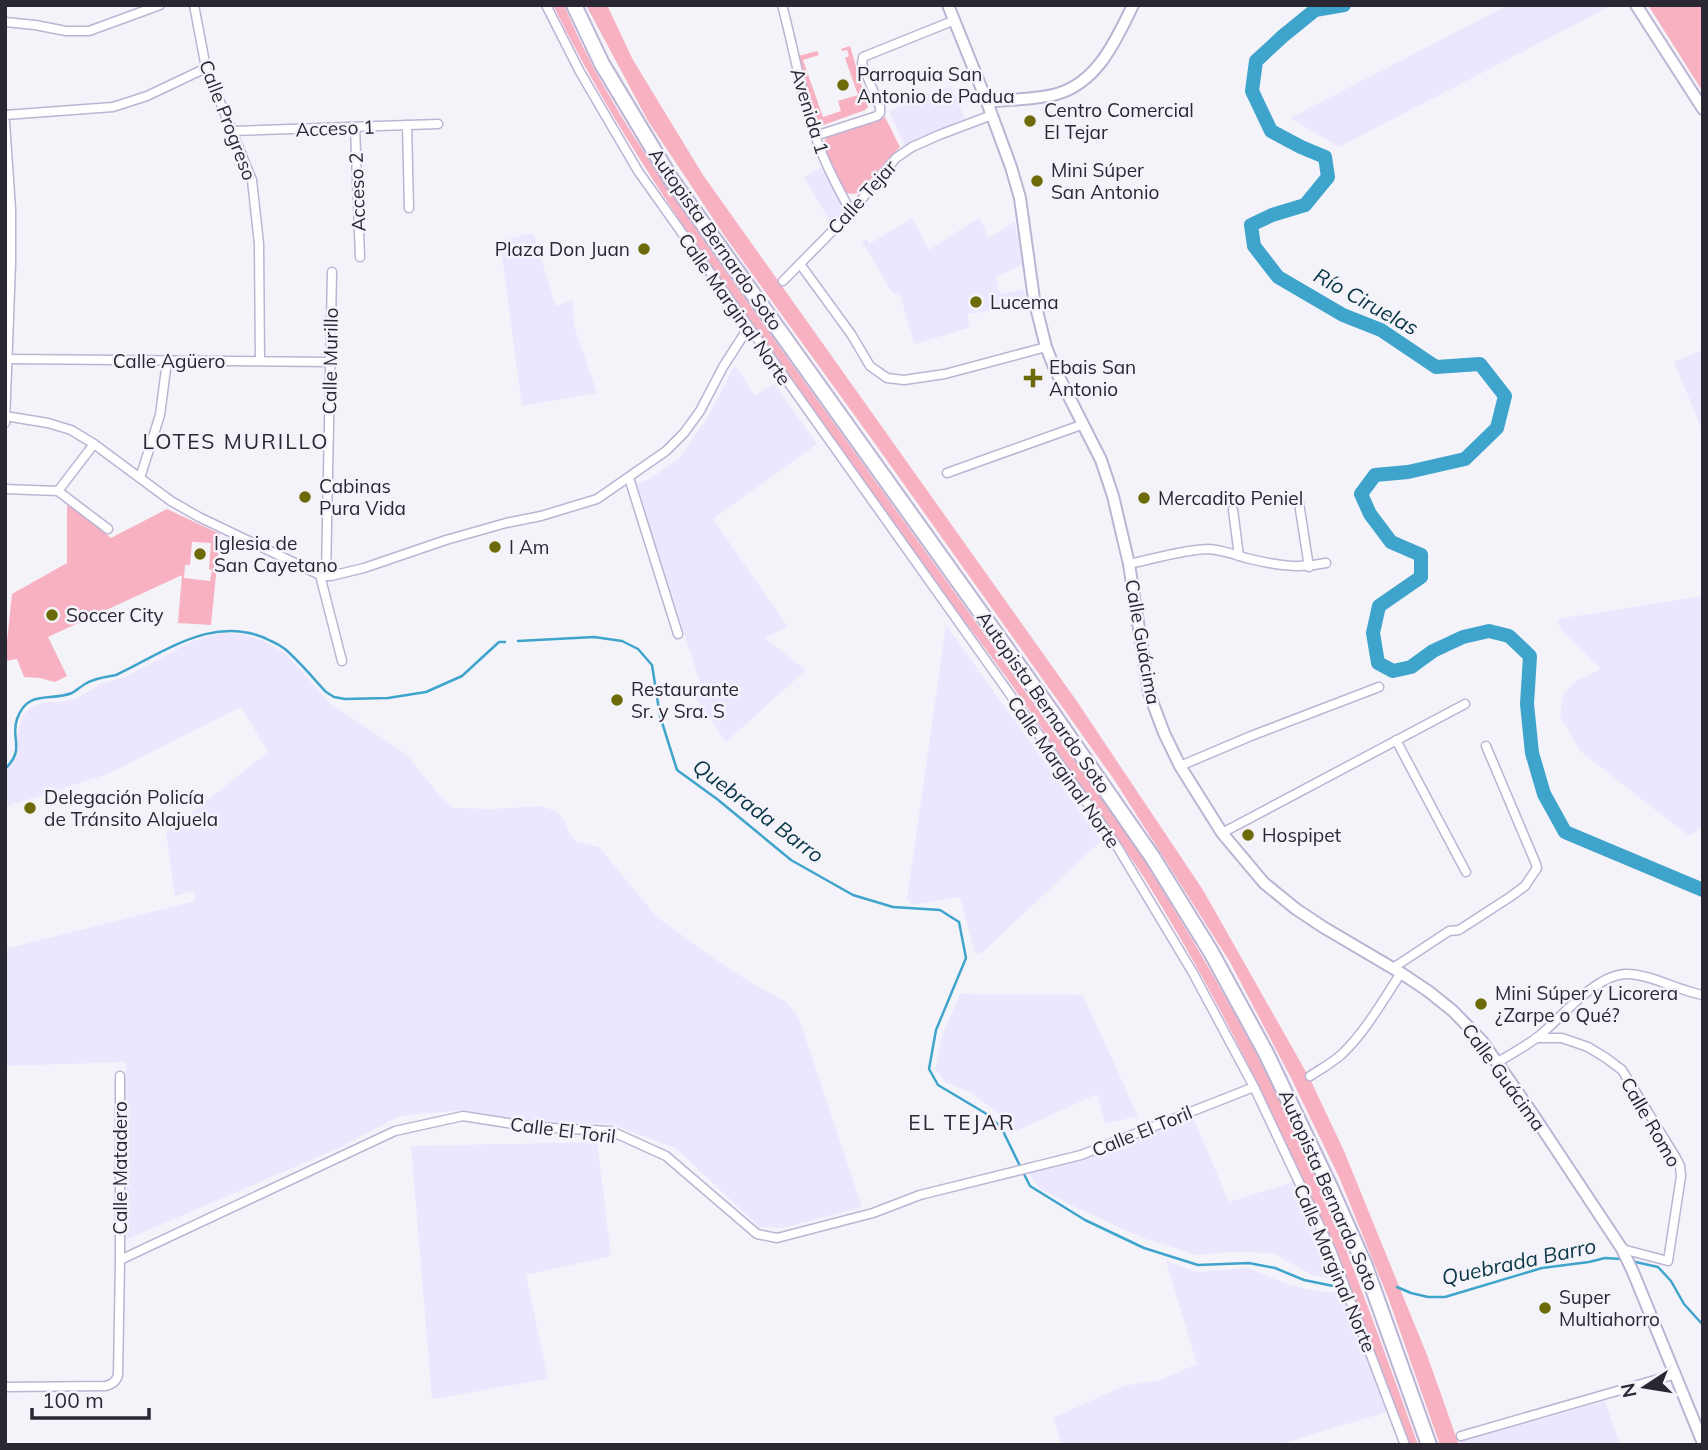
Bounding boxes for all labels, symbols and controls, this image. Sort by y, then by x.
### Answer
street label: Calle Progreso [194,56,262,184]
place label: Parroquia San Antonio de Padua [857,62,1015,108]
street label: Avenida 1 [786,65,834,157]
marker: Parroquia San Antonio de Padua [835,77,851,93]
place label: Centro Comercial El Tejar [1044,98,1194,144]
marker: Centro Comercial El Tejar [1022,113,1038,129]
street label: Acceso 1 [295,115,375,141]
street label: Autopista Bernardo Soto [644,143,788,335]
street label: Acceso 2 [344,152,370,232]
street label: Calle Tejar [822,155,902,239]
place label: Mini Súper San Antonio [1051,158,1159,204]
marker: Mini Súper San Antonio [1029,173,1045,189]
street label: Calle Marginal Norte [673,228,797,390]
place label: Plaza Don Juan [495,237,630,261]
marker: Plaza Don Juan [636,241,652,257]
water label: Río Ciruelas [1310,262,1423,341]
place label: Lucema [990,290,1059,314]
marker: Lucema [968,294,984,310]
street label: Calle Murillo [317,307,343,415]
street label: Calle Agüero [113,349,225,373]
place label: Ebais San Antonio [1049,355,1136,401]
marker: Ebais San Antonio [1023,368,1043,388]
district label: LOTES MURILLO [142,428,330,454]
place label: Cabinas Pura Vida [319,474,406,520]
place label: Mercadito Peniel [1158,486,1303,510]
marker: Cabinas Pura Vida [297,489,313,505]
marker: Mercadito Peniel [1136,490,1152,506]
place label: Iglesia de San Cayetano [214,531,338,577]
place label: I Am [509,535,550,559]
marker: I Am [487,539,503,555]
marker: Iglesia de San Cayetano [192,546,208,562]
street label: Calle Guácima [1120,578,1166,706]
place label: Soccer City [66,603,164,627]
street label: Autopista Bernardo Soto [972,606,1116,798]
marker: Soccer City [44,607,60,623]
place label: Restaurante Sr. y Sra. S [631,677,739,723]
street label: Calle Marginal Norte [1002,691,1126,853]
marker: Restaurante Sr. y Sra. S [609,692,625,708]
water label: Quebrada Barro [688,753,829,868]
place label: Delegación Policía de Tránsito Alajuela [44,785,218,831]
marker: Delegación Policía de Tránsito Alajuela [22,800,38,816]
place label: Hospipet [1262,823,1341,847]
marker: Hospipet [1240,827,1256,843]
place label: Mini Súper y Licorera ¿Zarpe o Qué? [1495,981,1678,1027]
marker: Mini Súper y Licorera ¿Zarpe o Qué? [1473,996,1489,1012]
street label: Calle Guácima [1457,1019,1551,1135]
street label: Calle Romo [1616,1073,1686,1171]
street label: Autopista Bernardo Soto [1274,1086,1384,1294]
street label: Calle El Toril [1088,1100,1196,1162]
street label: Calle Matadero [108,1101,132,1235]
district label: EL TEJAR [908,1109,1016,1135]
street label: Calle El Toril [509,1112,617,1148]
street label: Calle Marginal Norte [1289,1180,1381,1356]
water label: Quebrada Barro [1439,1232,1598,1290]
place label: Super Multiahorro [1559,1285,1660,1331]
marker: Super Multiahorro [1537,1300,1553,1316]
north arrow [1610,1352,1680,1422]
scale bar [32,1376,149,1420]
text: N [1615,1381,1642,1400]
text: 100 m [42,1387,104,1413]

